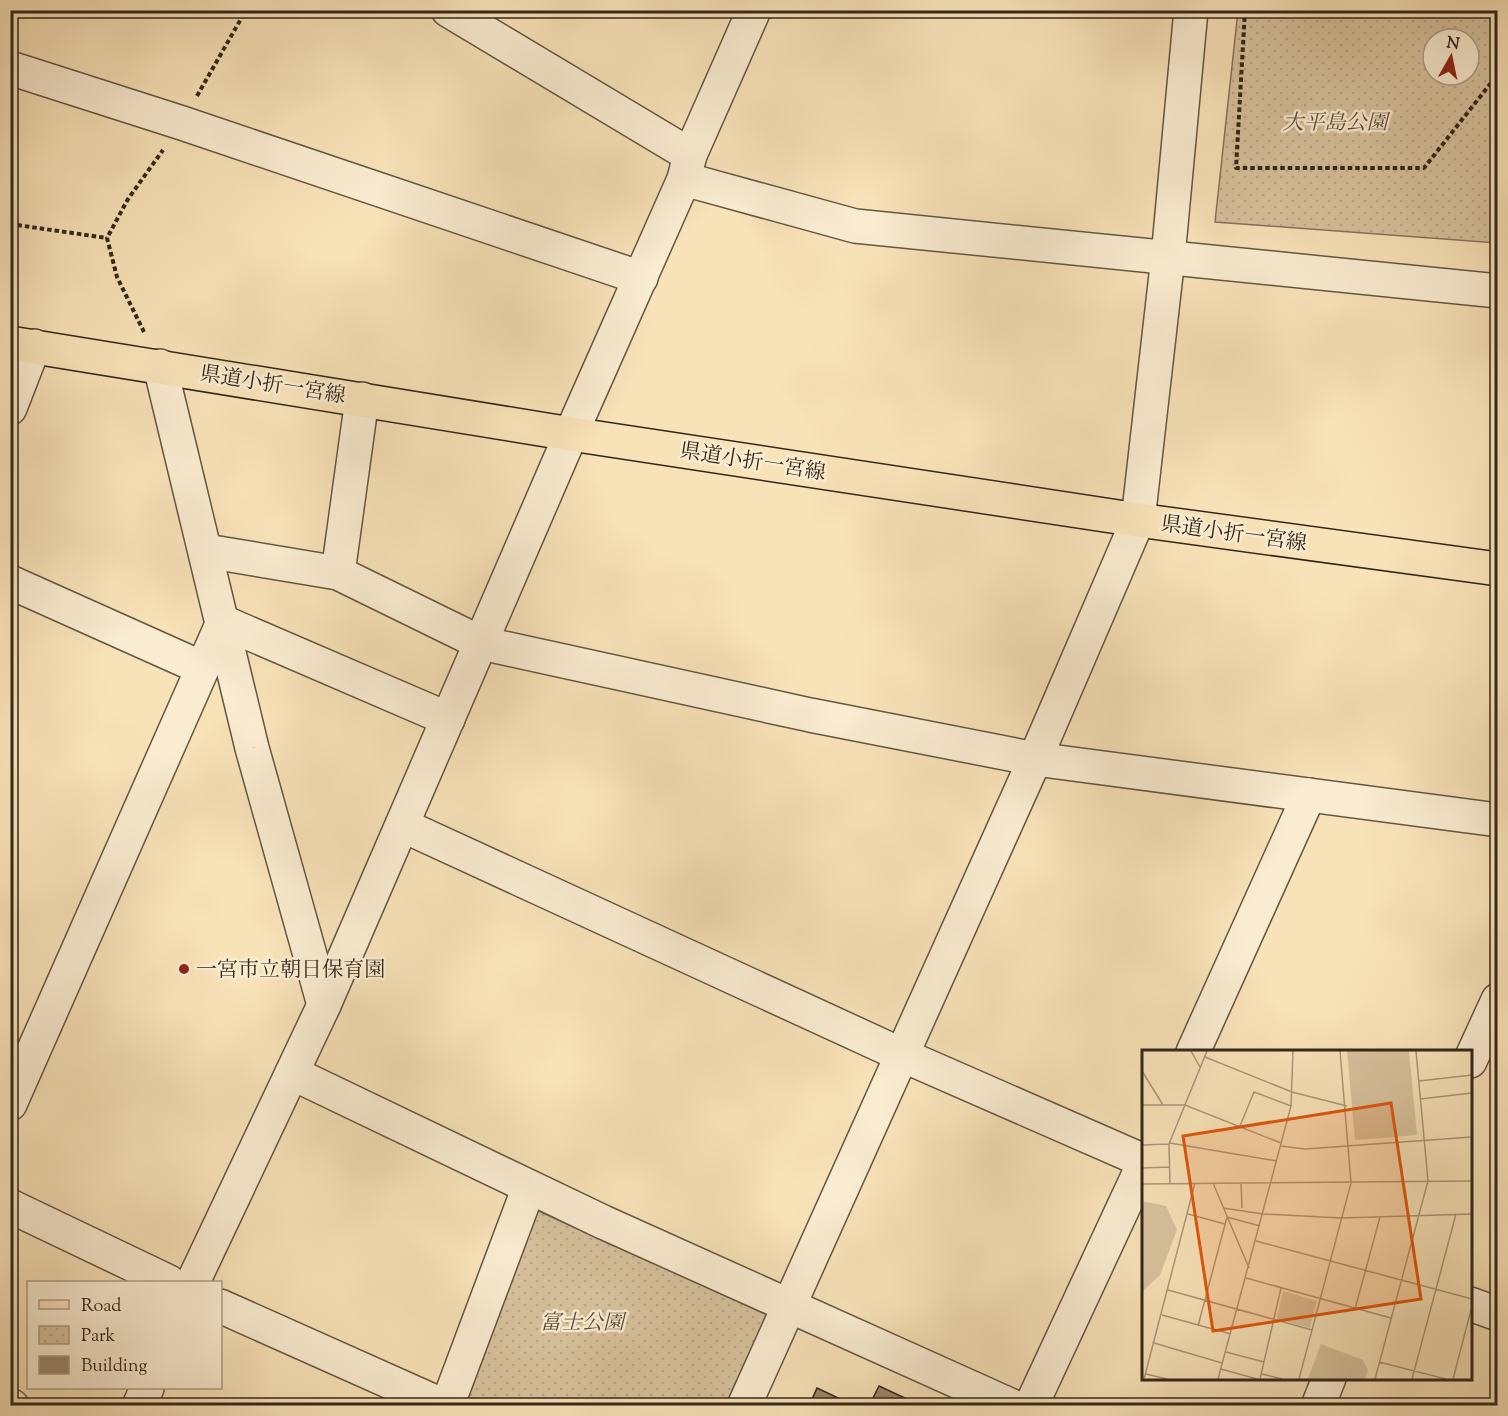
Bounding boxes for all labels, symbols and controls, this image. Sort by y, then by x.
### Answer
north arrow [1421,27,1481,87]
text: N [1445,32,1461,57]
park label: 大平島公園 [1283,109,1390,139]
street label: 県道小折一宮線 [198,360,348,412]
street label: 県道小折一宮線 [678,437,828,489]
street label: 県道小折一宮線 [1159,510,1309,560]
place label: 一宮市立朝日保育園 [196,956,385,986]
marker: 一宮市立朝日保育園 [177,962,191,976]
inset map [1142,1050,1472,1380]
legend [27,1281,222,1389]
text: Road [81,1294,121,1320]
park label: 富士公園 [540,1309,627,1339]
text: Park [81,1324,116,1350]
text: Building [81,1354,147,1380]

